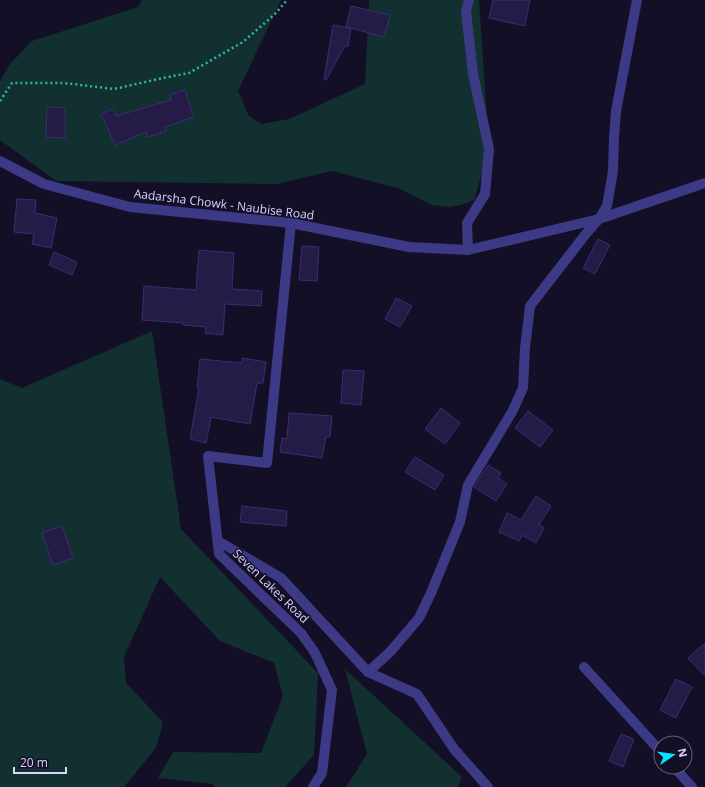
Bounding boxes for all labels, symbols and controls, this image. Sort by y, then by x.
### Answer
street label: Aadarsha Chowk - Naubise Road [133,185,315,223]
street label: Seven Lakes Road [229,545,313,627]
north arrow [653,735,693,775]
text: N [675,747,692,759]
scale bar [14,749,66,775]
text: 20 m [20,754,48,771]

